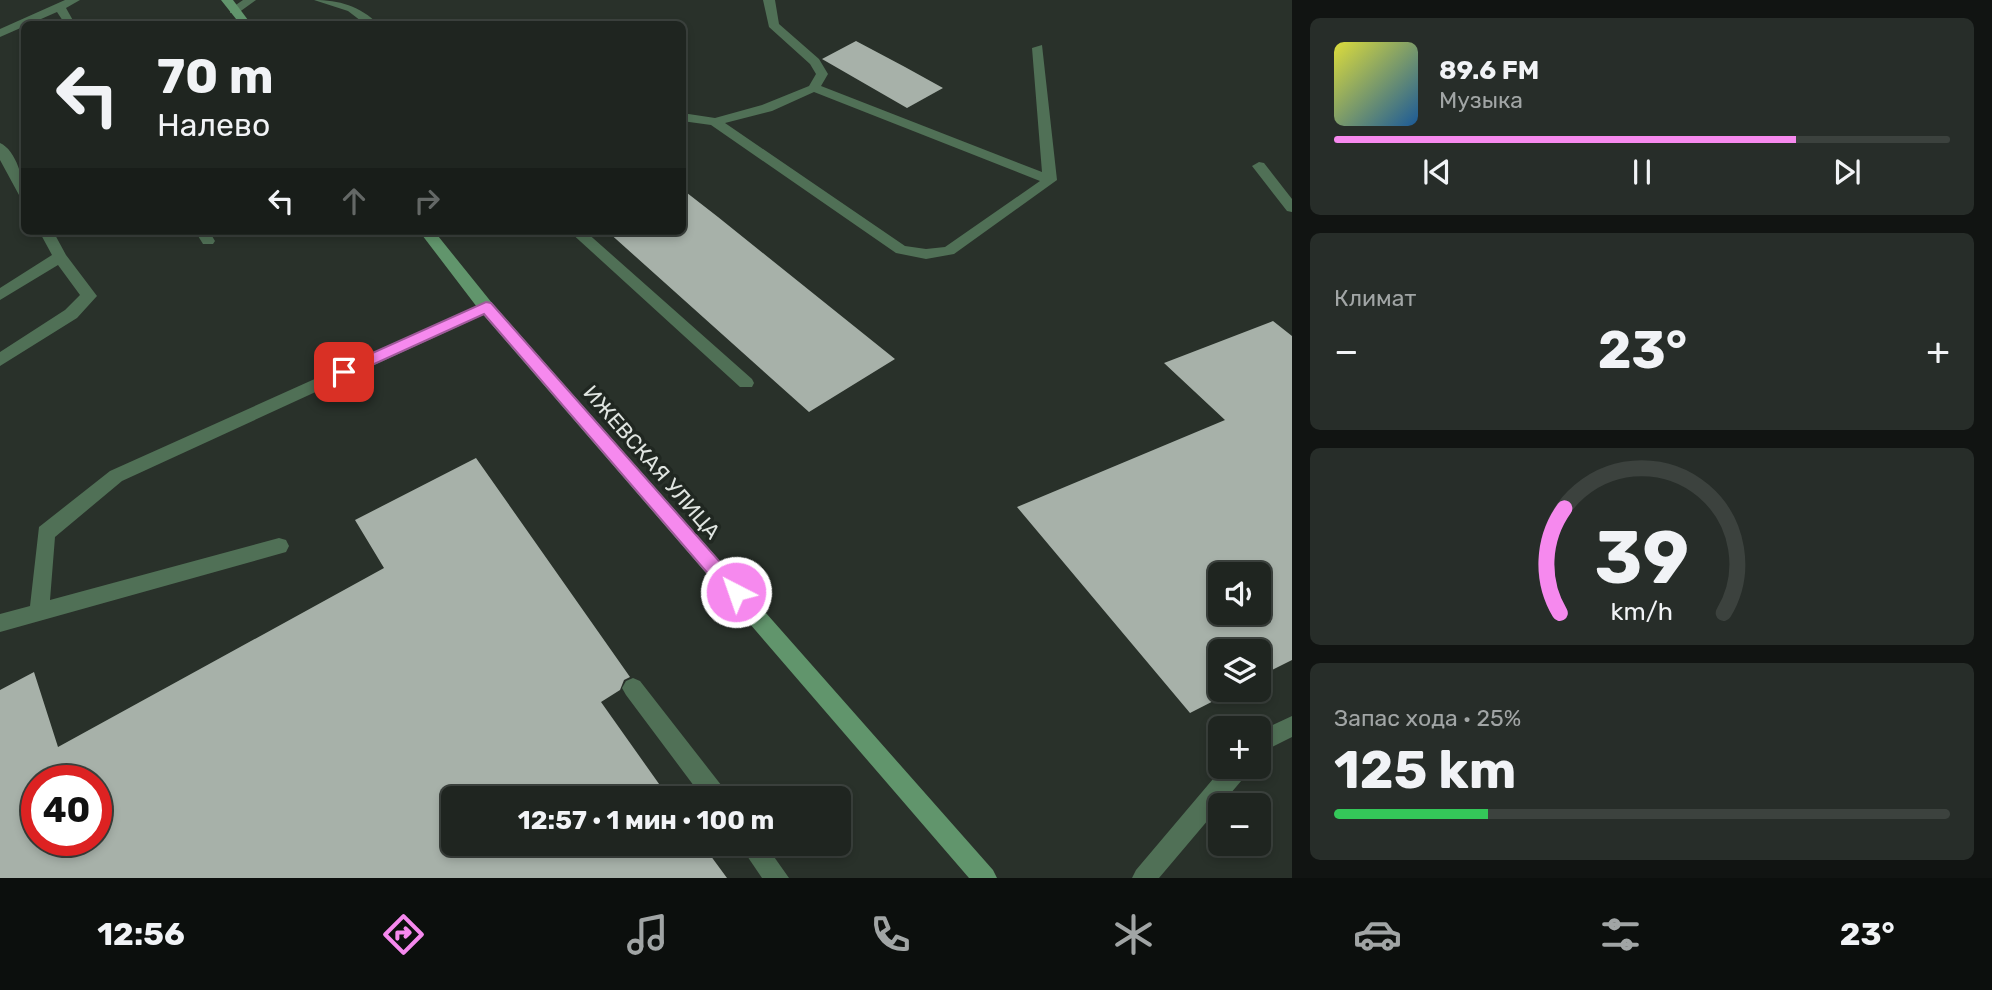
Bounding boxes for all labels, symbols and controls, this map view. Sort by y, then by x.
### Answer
text: 70 m [157,47,274,105]
icon: left [42,49,133,140]
text: 89.6 FM [1439,55,1539,86]
text: Музыка [1439,86,1523,114]
text: Налево [157,106,270,144]
icon: previous [1418,153,1456,191]
icon: pause [1623,153,1661,191]
icon: next [1828,153,1866,191]
icon: left [262,182,300,220]
icon: ahead [335,182,373,220]
icon: right [408,182,446,220]
text: Климат [1334,284,1416,312]
text: 23° [1598,319,1687,381]
text: − [1334,328,1359,374]
text: + [1926,328,1950,374]
pin [314,342,374,402]
icon: arrive [325,353,363,391]
street label: ИЖЕВСКАЯ УЛИЦА [579,380,725,544]
text: 39 [1595,515,1689,601]
position arrow [699,555,773,629]
map controls [1208,562,1271,856]
button: sound [1208,562,1271,625]
text: km/h [1611,596,1673,625]
button: layers [1208,639,1271,702]
text: Запас хода · 25% [1334,704,1521,732]
button: + [1208,716,1271,779]
text: 125 km [1334,739,1516,801]
speed limit sign: 40 [21,765,112,856]
button: − [1208,793,1271,856]
text: 12:57 · 1 мин · 100 m [518,805,774,836]
icon: directions [379,910,428,959]
icon: music [623,910,672,959]
icon: phone [866,910,915,959]
icon: climate [1109,910,1158,959]
icon: car [1353,910,1402,959]
icon: filters [1596,910,1645,959]
text: 12:56 [97,915,185,953]
text: 23° [1840,915,1895,953]

